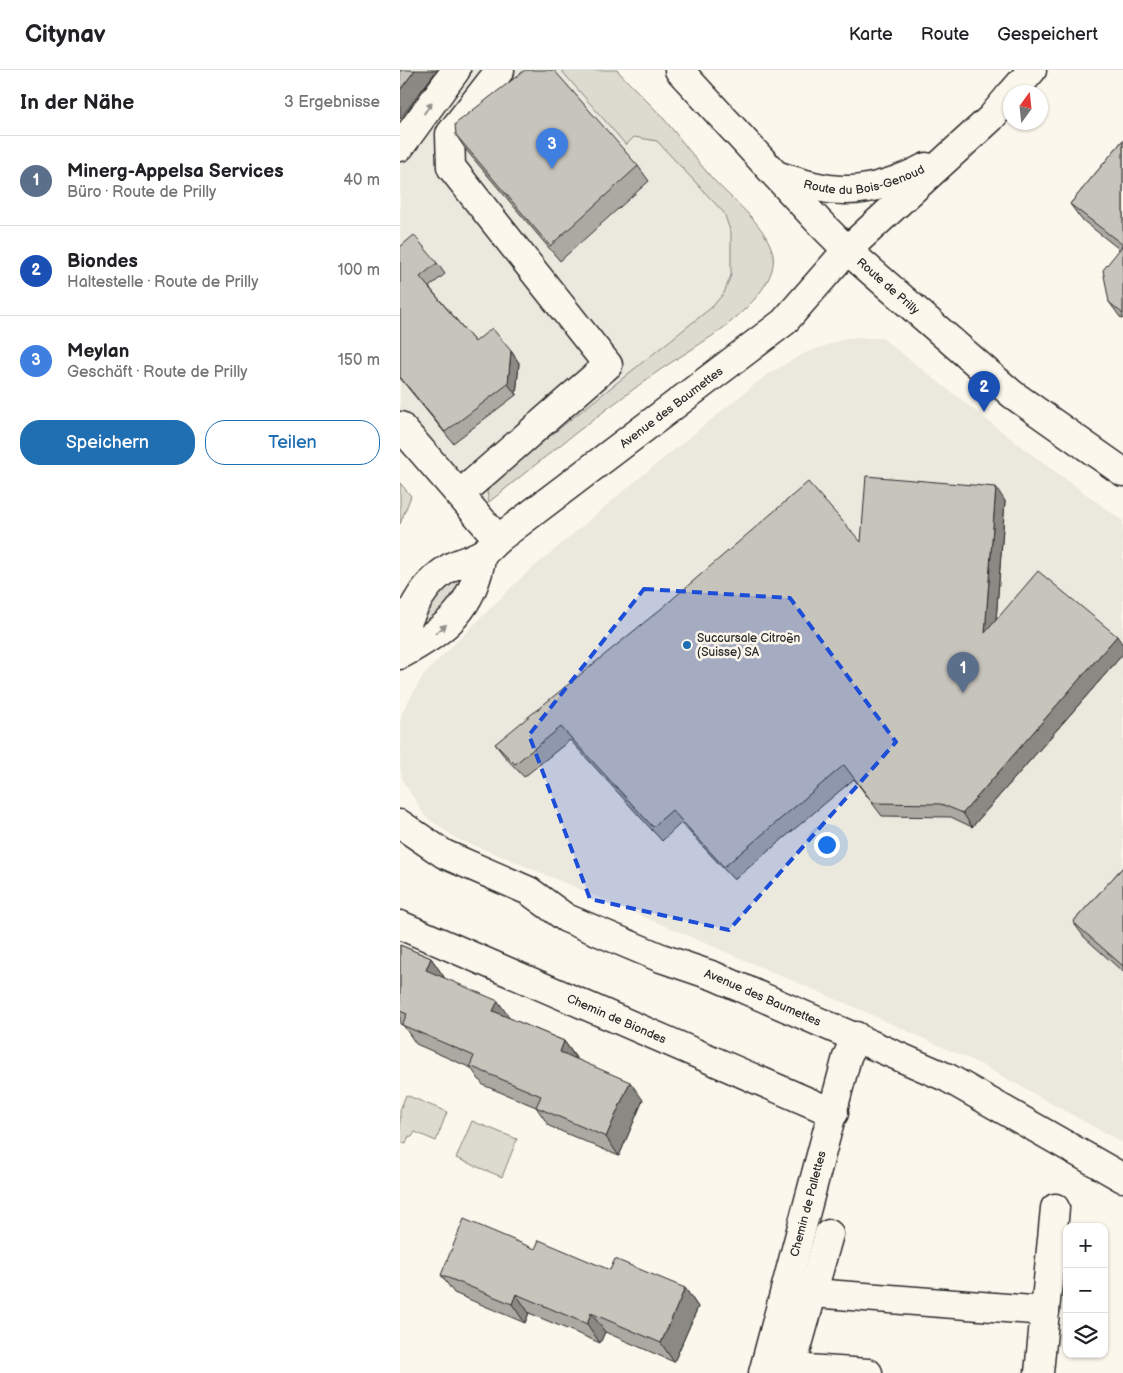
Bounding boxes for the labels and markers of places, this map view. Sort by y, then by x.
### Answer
pin: 3 [536,128,568,169]
pin: 2 [968,371,1000,412]
place label: Succursale Citroën (Suisse) SA [697,631,801,660]
marker: Succursale Citroën (Suisse) SA [681,639,693,651]
pin: 1 [947,652,979,693]

